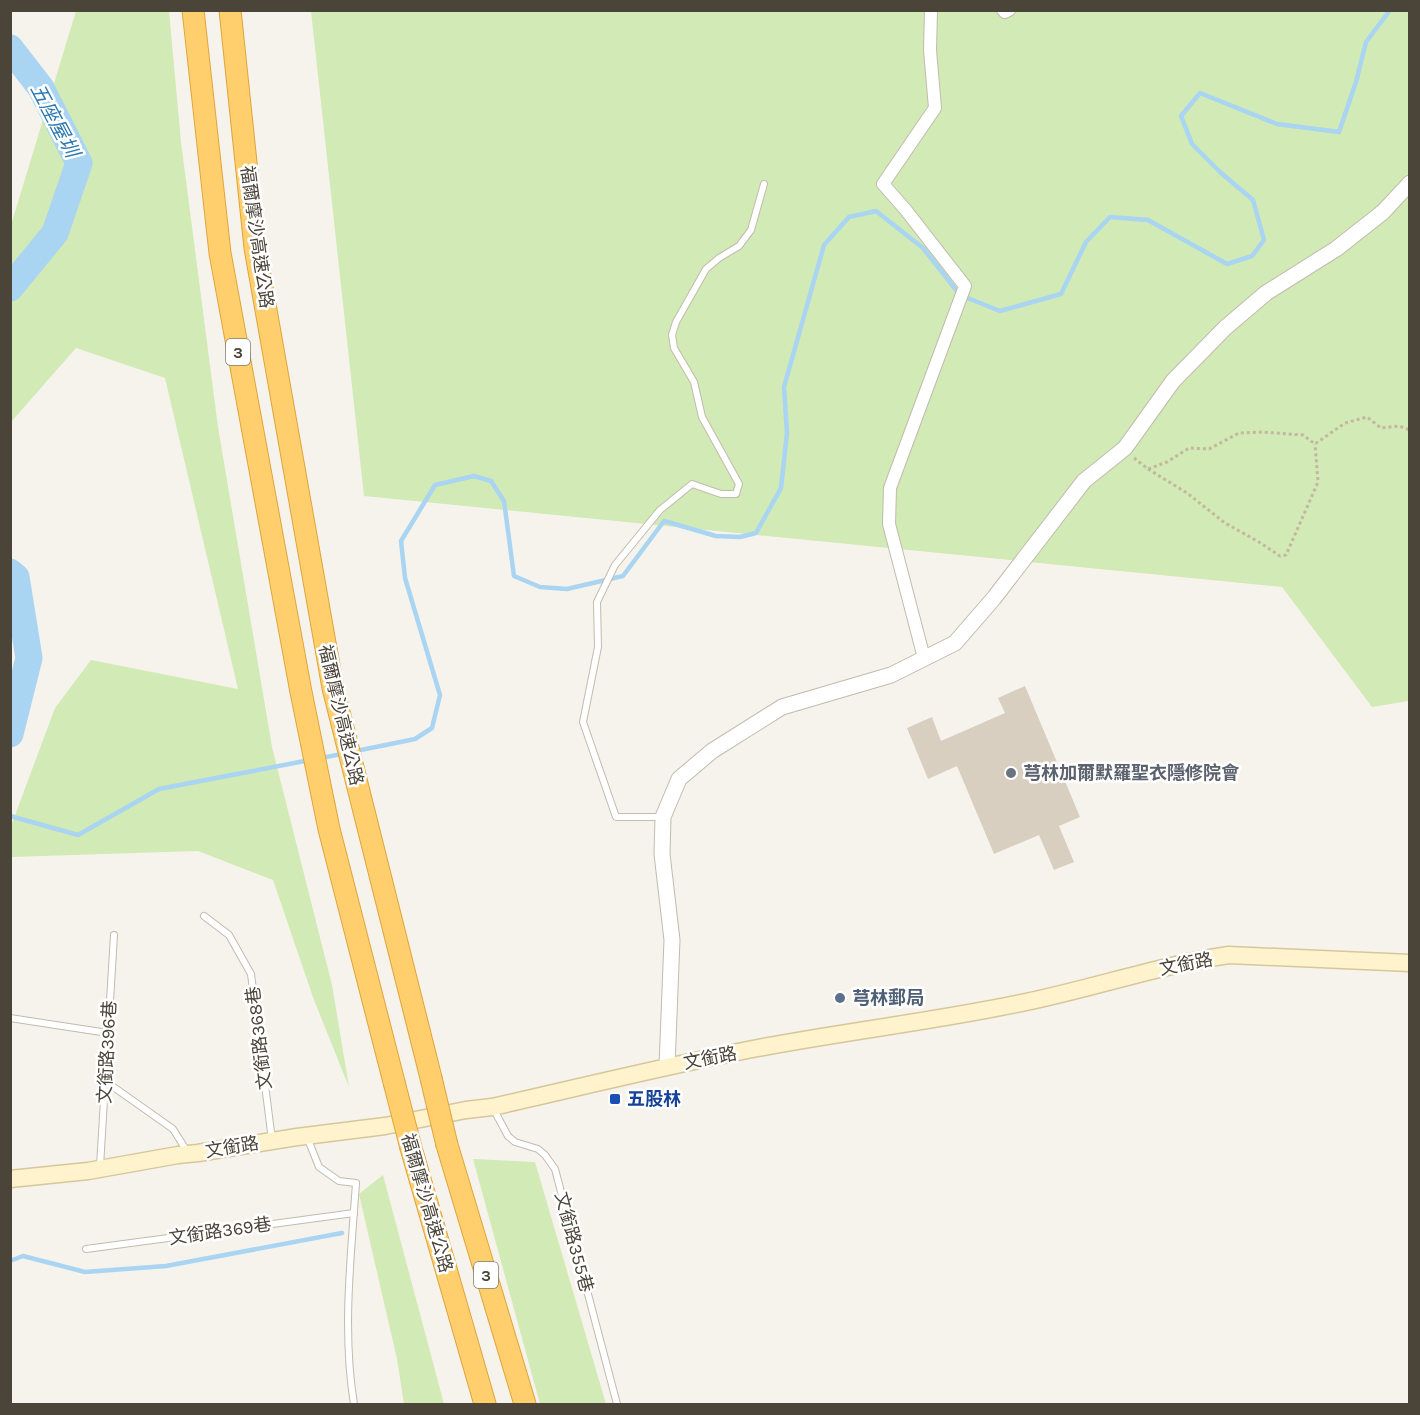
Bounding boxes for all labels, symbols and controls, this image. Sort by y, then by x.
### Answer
water label: 五座屋圳 [26,80,85,164]
street label: 福爾摩沙高速公路 [236,164,278,310]
road number: 3 [226,339,250,365]
street label: 福爾摩沙高速公路 [314,642,368,788]
place label: 芎林加爾默羅聖衣隱修院會 [1023,762,1240,784]
marker: 芎林加爾默羅聖衣隱修院會 [1004,766,1018,780]
street label: 文銜路 [1157,948,1215,980]
street label: 文銜路368巷 [242,985,276,1091]
place label: 芎林郵局 [852,987,924,1009]
marker: 芎林郵局 [833,991,847,1005]
street label: 文銜路396巷 [93,1000,121,1104]
street label: 文銜路 [681,1042,739,1074]
place label: 五股林 [627,1088,681,1110]
marker: 五股林 [608,1092,622,1106]
street label: 福爾摩沙高速公路 [397,1131,457,1275]
street label: 文銜路 [204,1132,260,1162]
street label: 文銜路355巷 [550,1189,598,1295]
street label: 文銜路369巷 [167,1213,273,1249]
road number: 3 [474,1262,498,1288]

